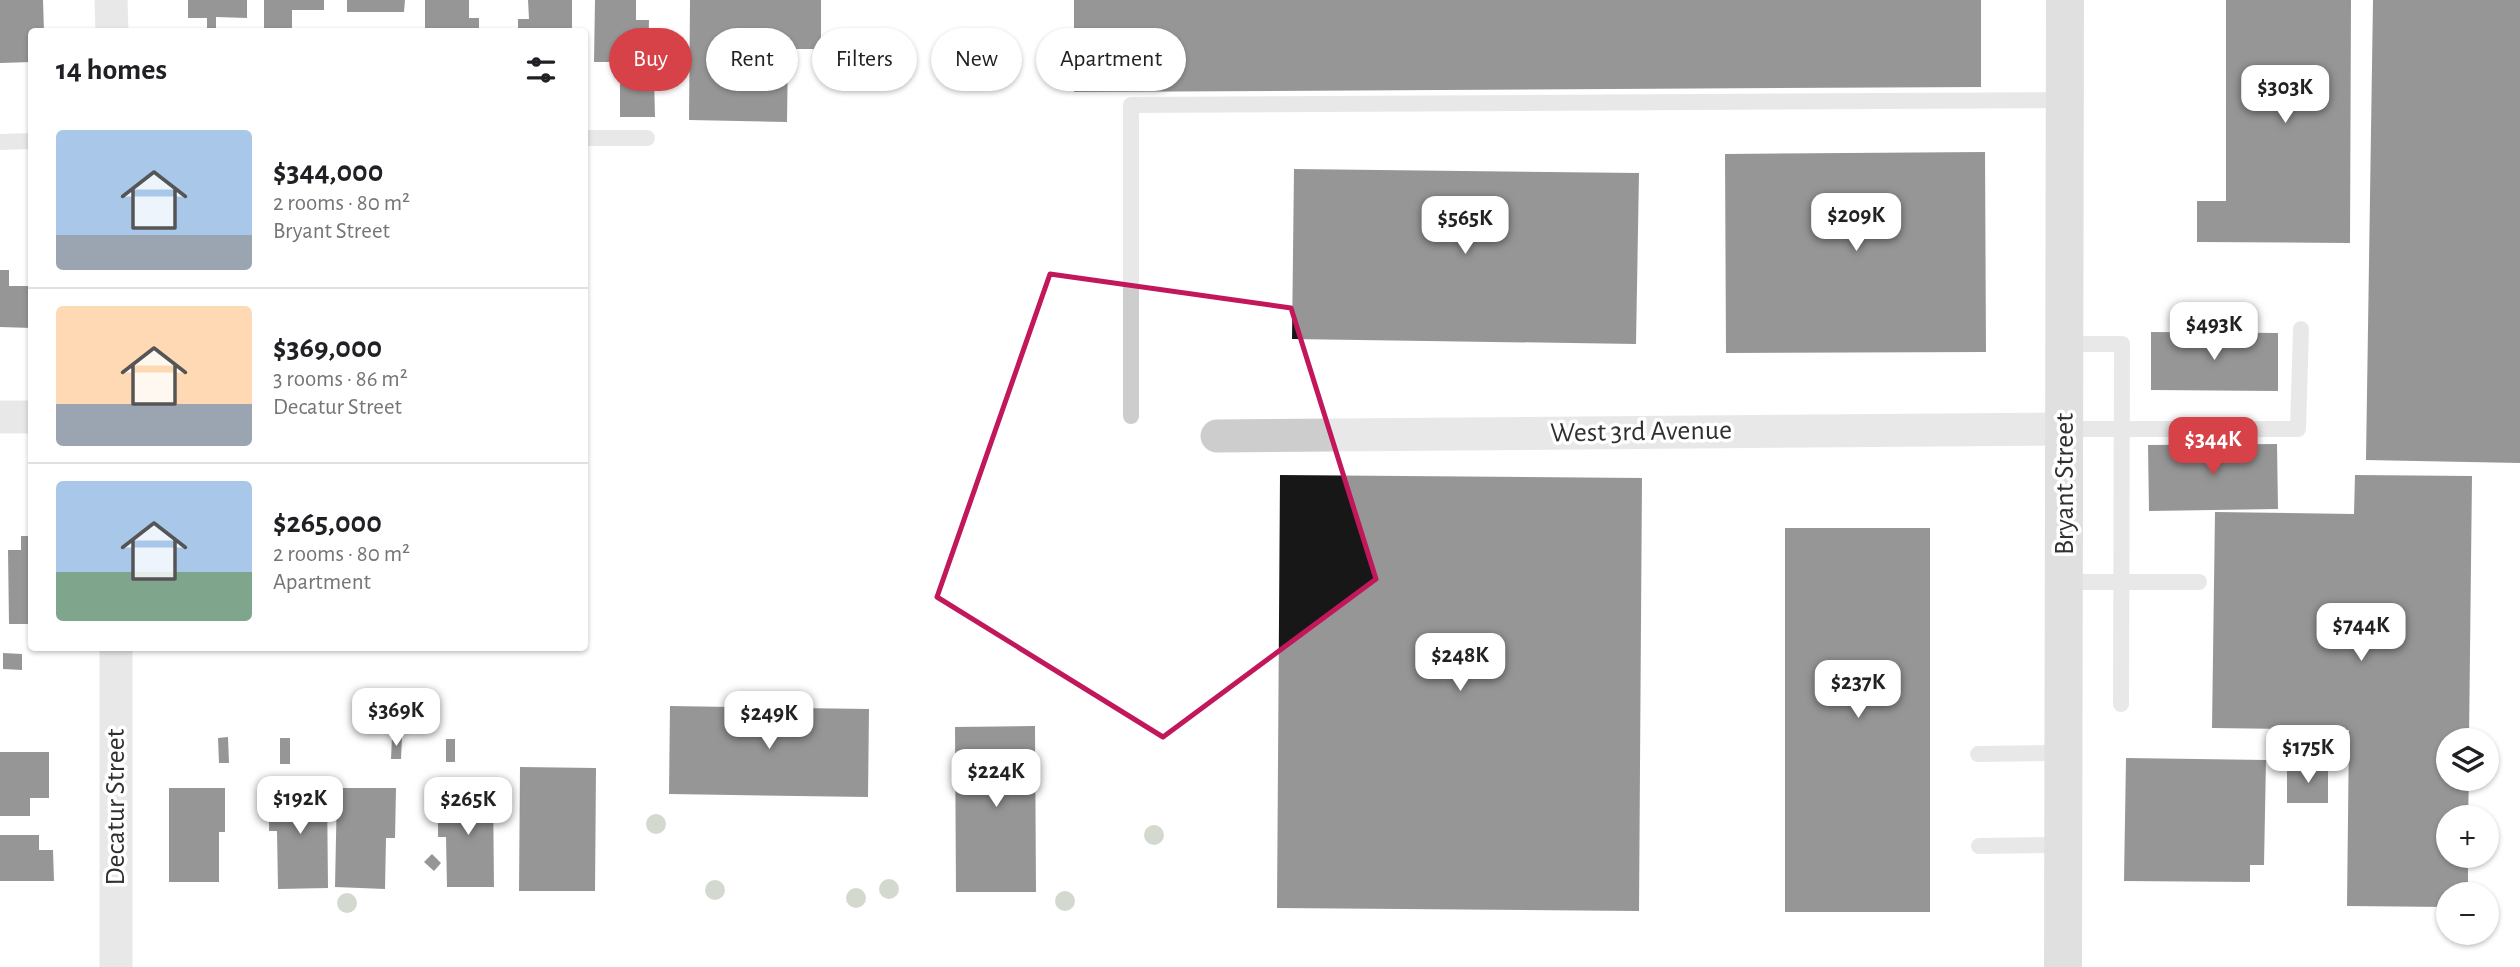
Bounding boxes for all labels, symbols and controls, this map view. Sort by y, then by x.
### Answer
chip: Buy [609,28,692,91]
chip: Rent [706,28,798,91]
chip: Filters [812,28,917,91]
chip: New [931,28,1022,91]
chip: Apartment [1036,28,1186,91]
icon: filters [522,51,560,89]
text: 14 homes [56,55,167,85]
pin: $303K [2236,66,2334,125]
text: $303K [2257,76,2313,99]
text: $344,000 [273,157,383,187]
icon: home [112,158,196,242]
text: 2 rooms · 80 m² [273,192,410,215]
pin: $209K [1807,194,1905,253]
pin: $565K [1416,196,1514,256]
text: $209K [1827,204,1885,227]
text: $565K [1438,207,1492,230]
text: Bryant Street [273,220,390,243]
pin: $493K [2165,302,2263,362]
text: $493K [2186,313,2242,336]
text: $369,000 [273,333,382,363]
icon: home [112,334,196,418]
text: 3 rooms · 86 m² [273,368,408,391]
text: Decatur Street [273,396,402,419]
street label: Bryant Street [2051,413,2079,555]
street label: West 3rd Avenue [1550,416,1732,448]
pin: $344K [2164,418,2262,477]
text: $344K [2185,428,2241,451]
text: $265,000 [273,508,382,538]
icon: home [112,509,196,593]
text: 2 rooms · 80 m² [273,543,410,566]
text: Apartment [273,571,371,594]
pin: $744K [2312,604,2410,663]
text: $744K [2333,614,2389,637]
pin: $248K [1411,634,1509,693]
text: $248K [1431,644,1489,667]
pin: $237K [1809,660,1907,720]
text: $237K [1831,671,1885,694]
pin: $369K [347,688,445,748]
pin: $249K [720,692,818,751]
text: $369K [368,699,424,722]
text: $249K [740,702,798,725]
pin: $175K [2259,726,2357,785]
street label: Decatur Street [102,728,130,885]
map controls [2436,728,2499,945]
button: layers [2436,728,2499,791]
text: $175K [2282,736,2334,759]
pin: $224K [947,750,1045,809]
text: $224K [967,760,1025,783]
pin: $192K [251,776,349,836]
pin: $265K [419,778,517,837]
text: $192K [273,787,327,810]
text: $265K [440,788,496,811]
button: + [2436,805,2499,868]
button: − [2436,882,2499,945]

